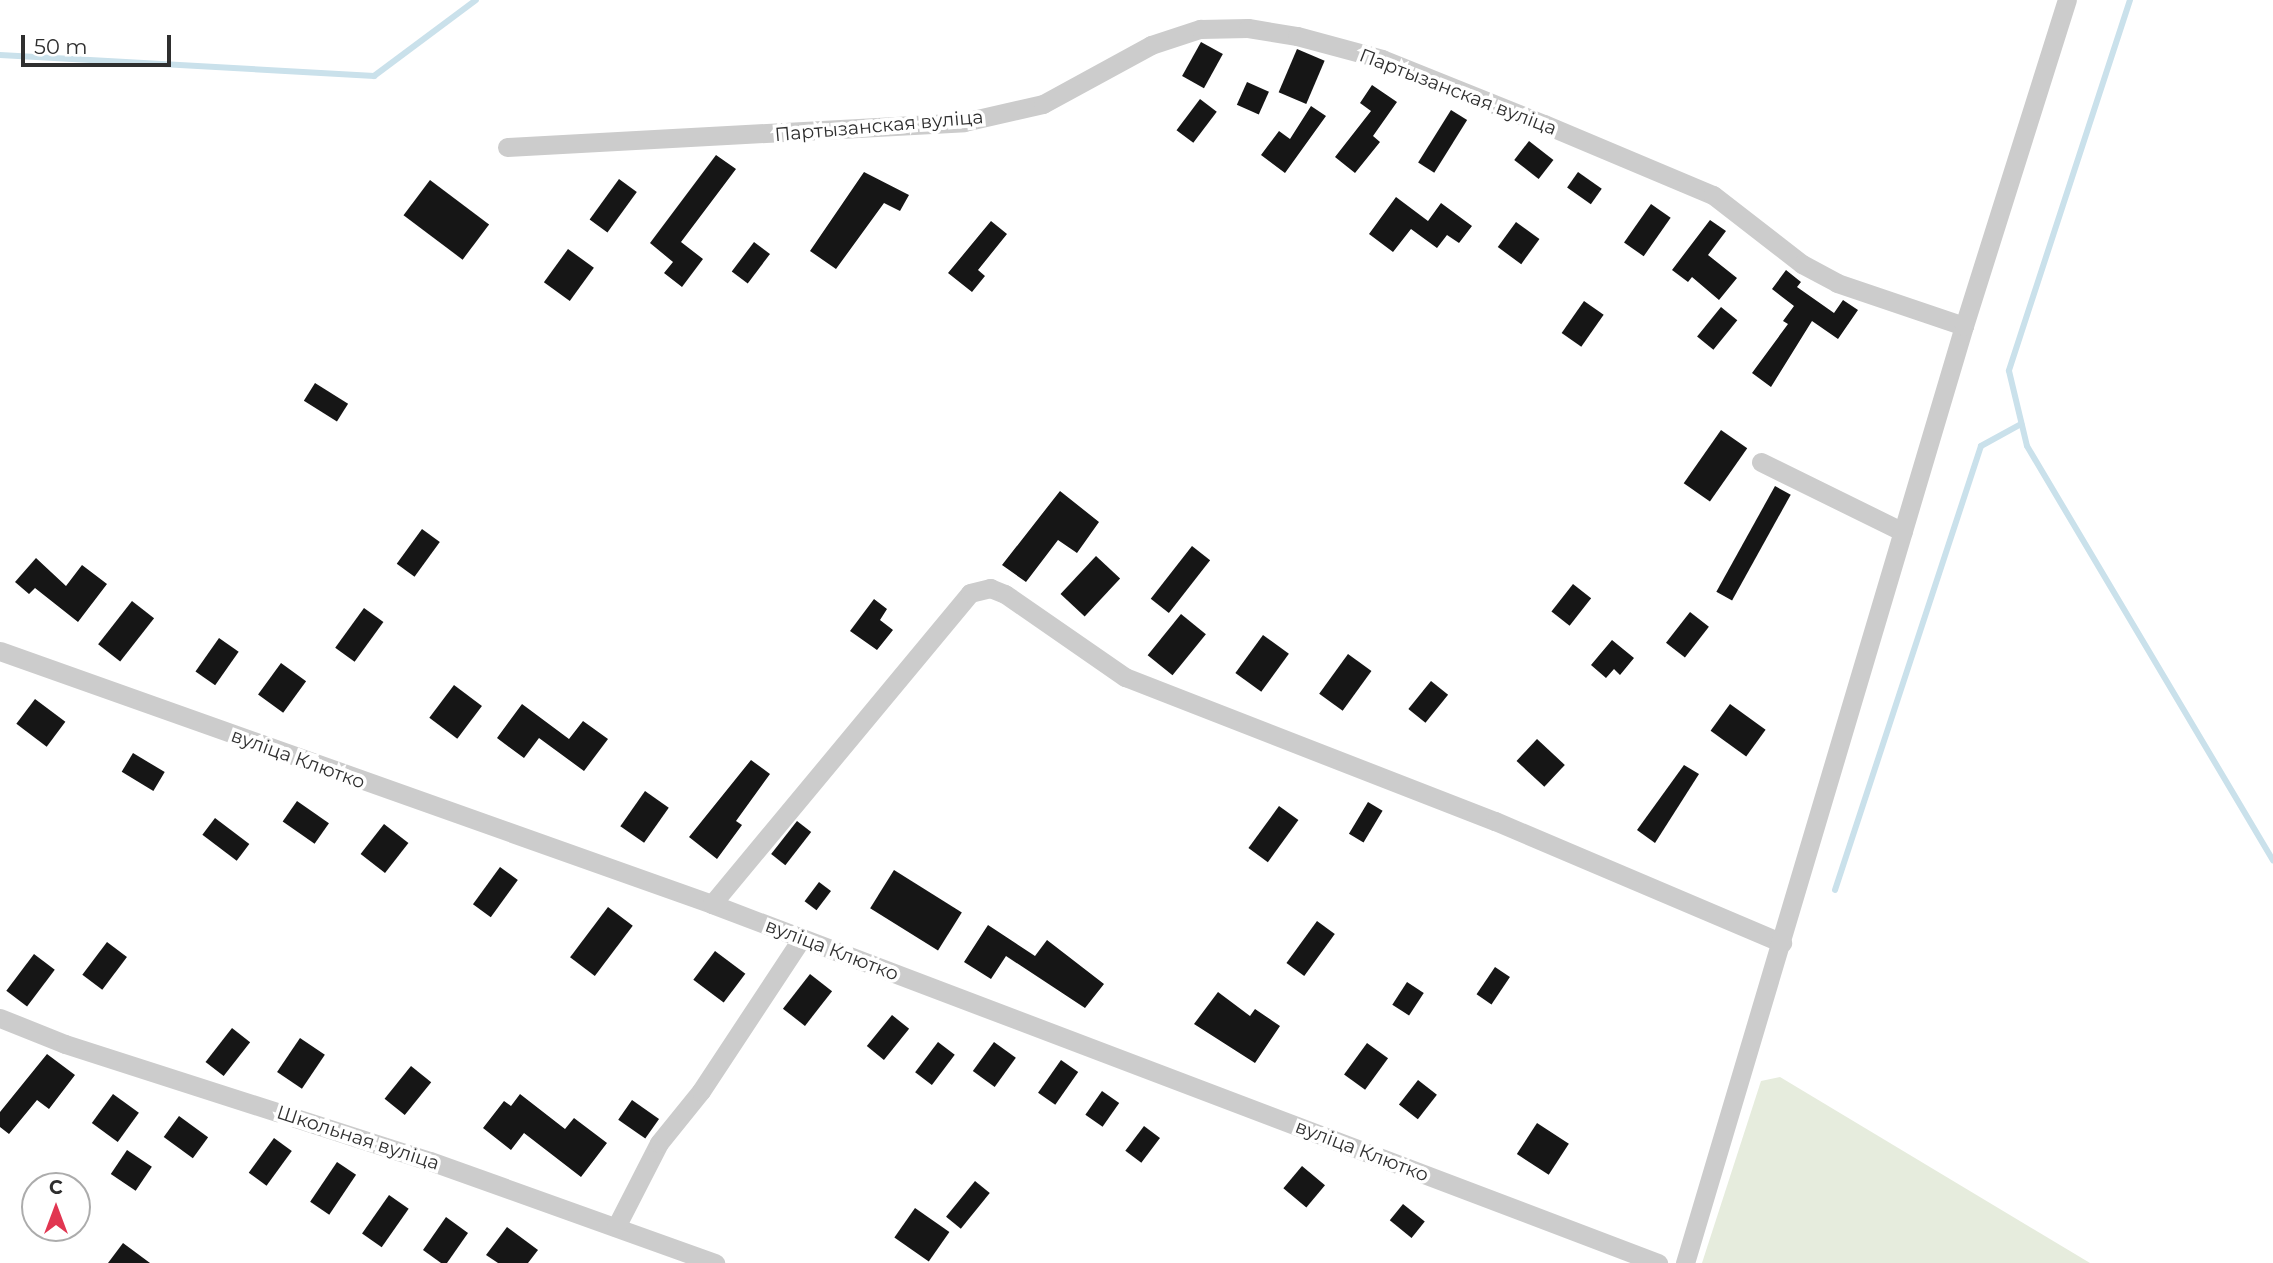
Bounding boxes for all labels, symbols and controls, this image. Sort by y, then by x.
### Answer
scale bar [24,21,175,65]
text: 50 m [34,34,88,59]
street label: Партызанская вуліца [1356,44,1560,140]
street label: Партызанская вуліца [774,106,984,146]
street label: вуліца Клютко [228,724,368,794]
street label: вуліца Клютко [762,914,902,986]
street label: Школьная вуліца [274,1101,442,1175]
street label: вуліца Клютко [1292,1115,1432,1187]
north arrow [21,1172,91,1242]
text: С [49,1176,63,1199]

